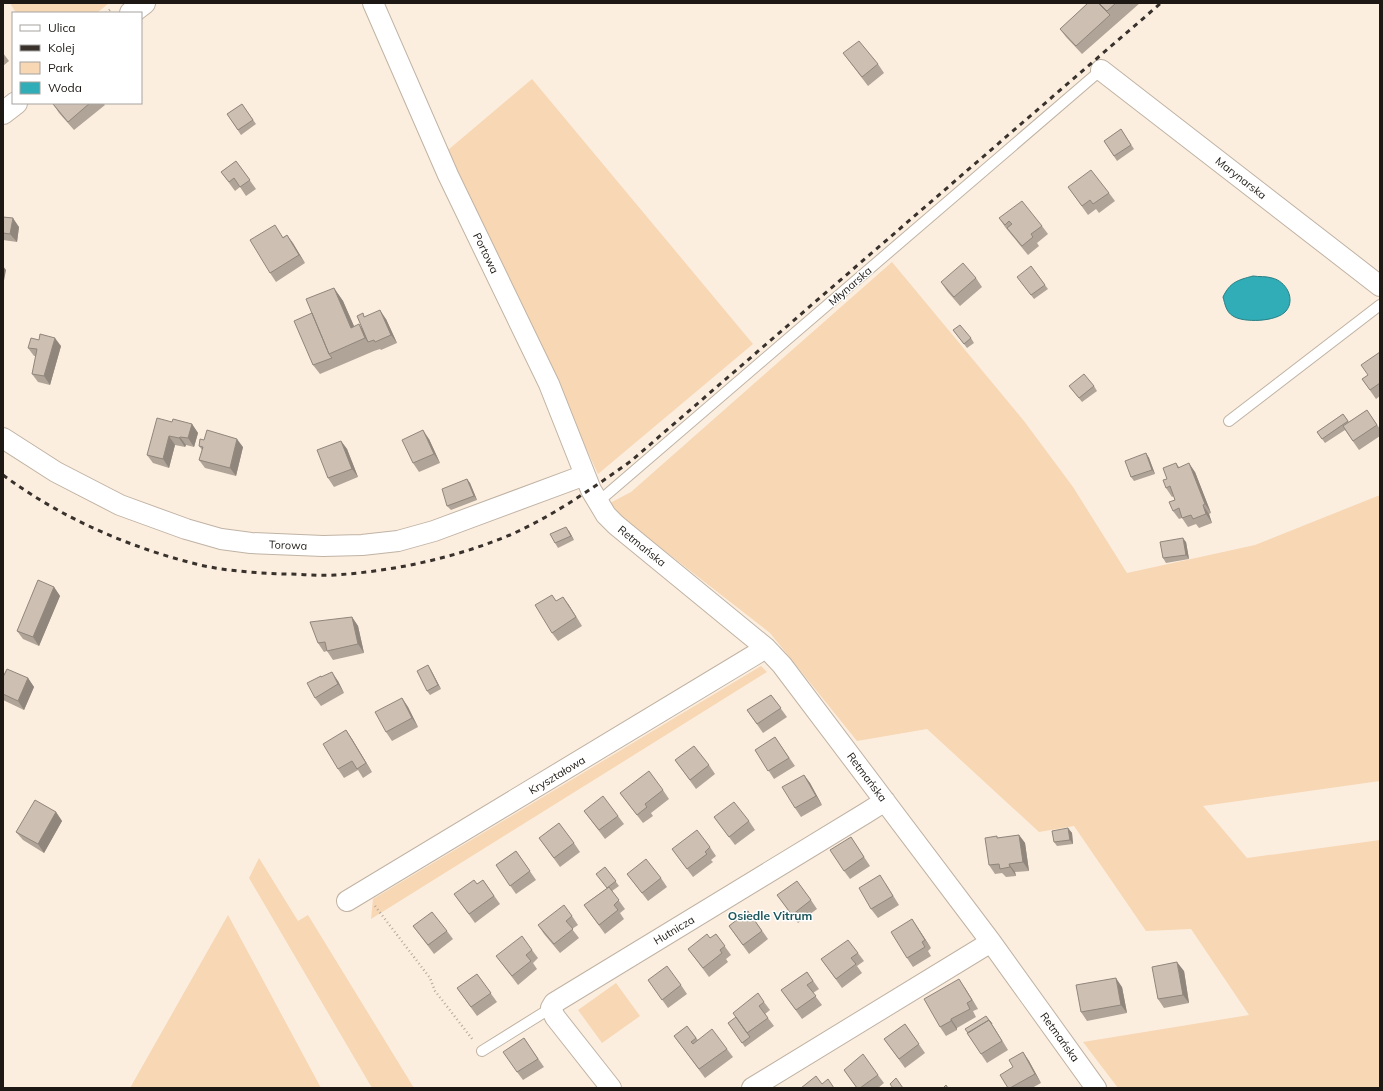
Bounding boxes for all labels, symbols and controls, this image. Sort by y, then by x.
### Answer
legend [12,12,142,104]
text: Ulica [48,20,76,35]
text: Kolej [48,40,75,55]
text: Park [48,60,74,75]
text: Woda [48,80,82,95]
street label: Marynarska [1213,154,1269,202]
street label: Portowa [470,230,502,276]
street label: Młynarska [826,263,874,309]
street label: Retmańska [615,522,669,570]
street label: Torowa [269,537,307,553]
street label: Retmańska [844,750,890,804]
street label: Kryształowa [526,753,588,797]
district label: Osiedle Vitrum [728,908,813,923]
street label: Hutnicza [651,912,697,948]
street label: Retmańska [1037,1010,1083,1064]

